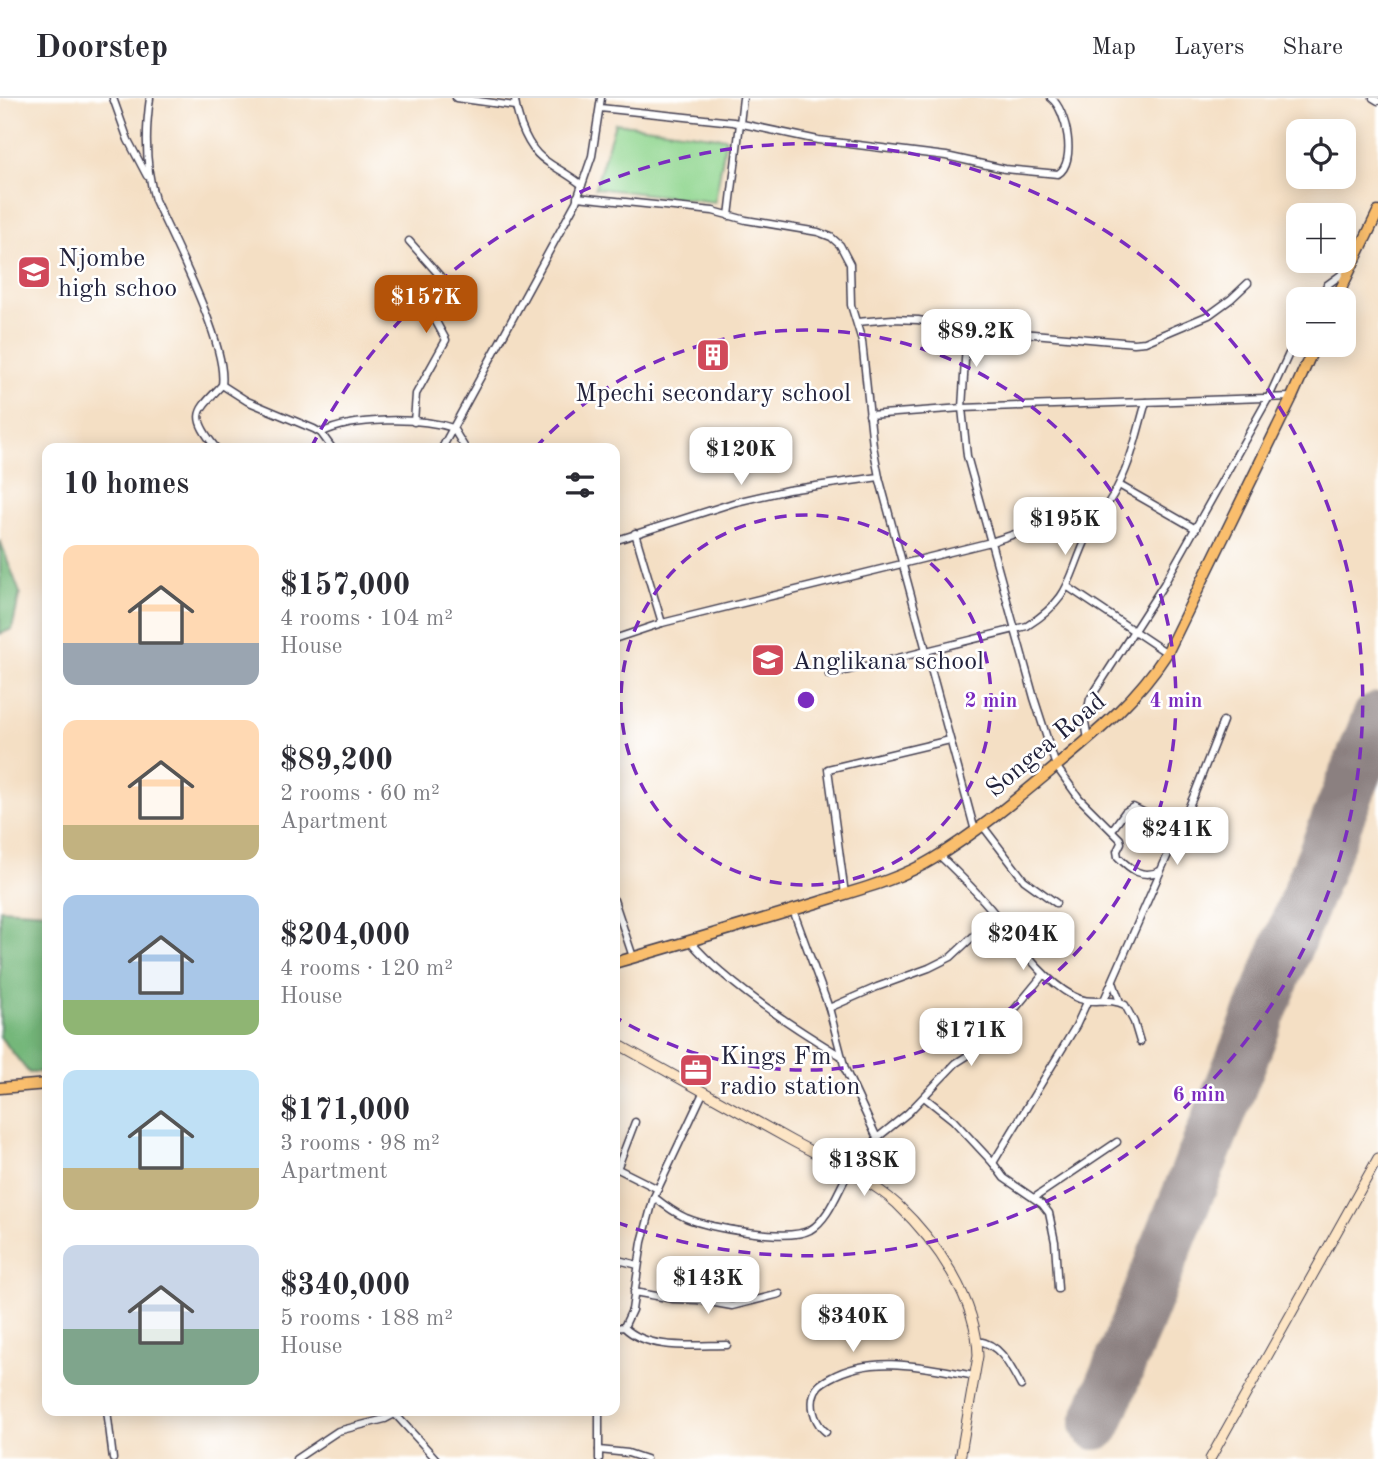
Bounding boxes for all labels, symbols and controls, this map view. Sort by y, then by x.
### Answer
text: Doorstep [35,32,168,65]
text: Map [1092,36,1136,60]
text: Layers [1174,36,1244,60]
text: Share [1282,36,1343,60]
map controls [1286,119,1356,357]
button: locate [1286,119,1356,189]
button: + [1286,203,1356,273]
place label: Njombe high schoo [58,246,177,302]
school or university icon: Njombe high schoo [15,253,53,291]
pin: $157K [377,275,475,335]
text: $157K [390,286,462,309]
button: − [1286,287,1356,357]
pin: $89.2K [919,310,1033,369]
text: $89.2K [937,320,1015,343]
building icon: Mpechi secondary school [694,336,732,374]
place label: Mpechi secondary school [575,381,851,407]
pin: $120K [692,428,790,487]
text: $120K [705,438,777,461]
icon: filters [561,466,599,504]
text: 10 homes [63,470,189,500]
pin: $195K [1016,498,1114,557]
text: $195K [1029,508,1101,531]
text: $157,000 [280,571,410,601]
icon: home [119,573,203,657]
text: 4 rooms · 104 m² [280,607,453,630]
text: House [280,635,342,658]
school or university icon: Anglikana school [749,641,787,679]
place label: Anglikana school [792,649,984,675]
centre of rings [794,688,818,712]
street label: Songea Road [982,688,1111,803]
text: 2 min [965,691,1017,712]
text: 4 min [1150,691,1202,712]
text: $89,200 [280,746,393,776]
icon: home [119,748,203,832]
text: 2 rooms · 60 m² [280,782,440,805]
pin: $241K [1128,808,1226,867]
text: Apartment [280,810,388,833]
text: $241K [1141,818,1213,841]
pin: $204K [974,912,1072,972]
text: $204,000 [280,921,410,951]
icon: home [119,923,203,1007]
text: $204K [987,923,1059,946]
text: 4 rooms · 120 m² [280,957,453,980]
text: House [280,985,342,1008]
pin: $171K [922,1009,1020,1068]
text: $171K [935,1019,1007,1042]
place label: Kings Fm radio station [720,1044,861,1100]
office icon: Kings Fm radio station [677,1051,715,1089]
text: 6 min [1173,1085,1225,1106]
text: $171,000 [280,1096,410,1126]
icon: home [119,1098,203,1182]
text: 3 rooms · 98 m² [280,1132,440,1155]
pin: $138K [815,1138,913,1198]
text: $138K [828,1149,900,1172]
text: Apartment [280,1160,388,1183]
pin: $143K [659,1256,757,1316]
text: $143K [672,1267,744,1290]
text: $340,000 [280,1271,410,1301]
icon: home [119,1273,203,1357]
pin: $340K [804,1294,902,1354]
text: $340K [817,1305,889,1328]
text: 5 rooms · 188 m² [280,1307,453,1330]
text: House [280,1335,342,1358]

